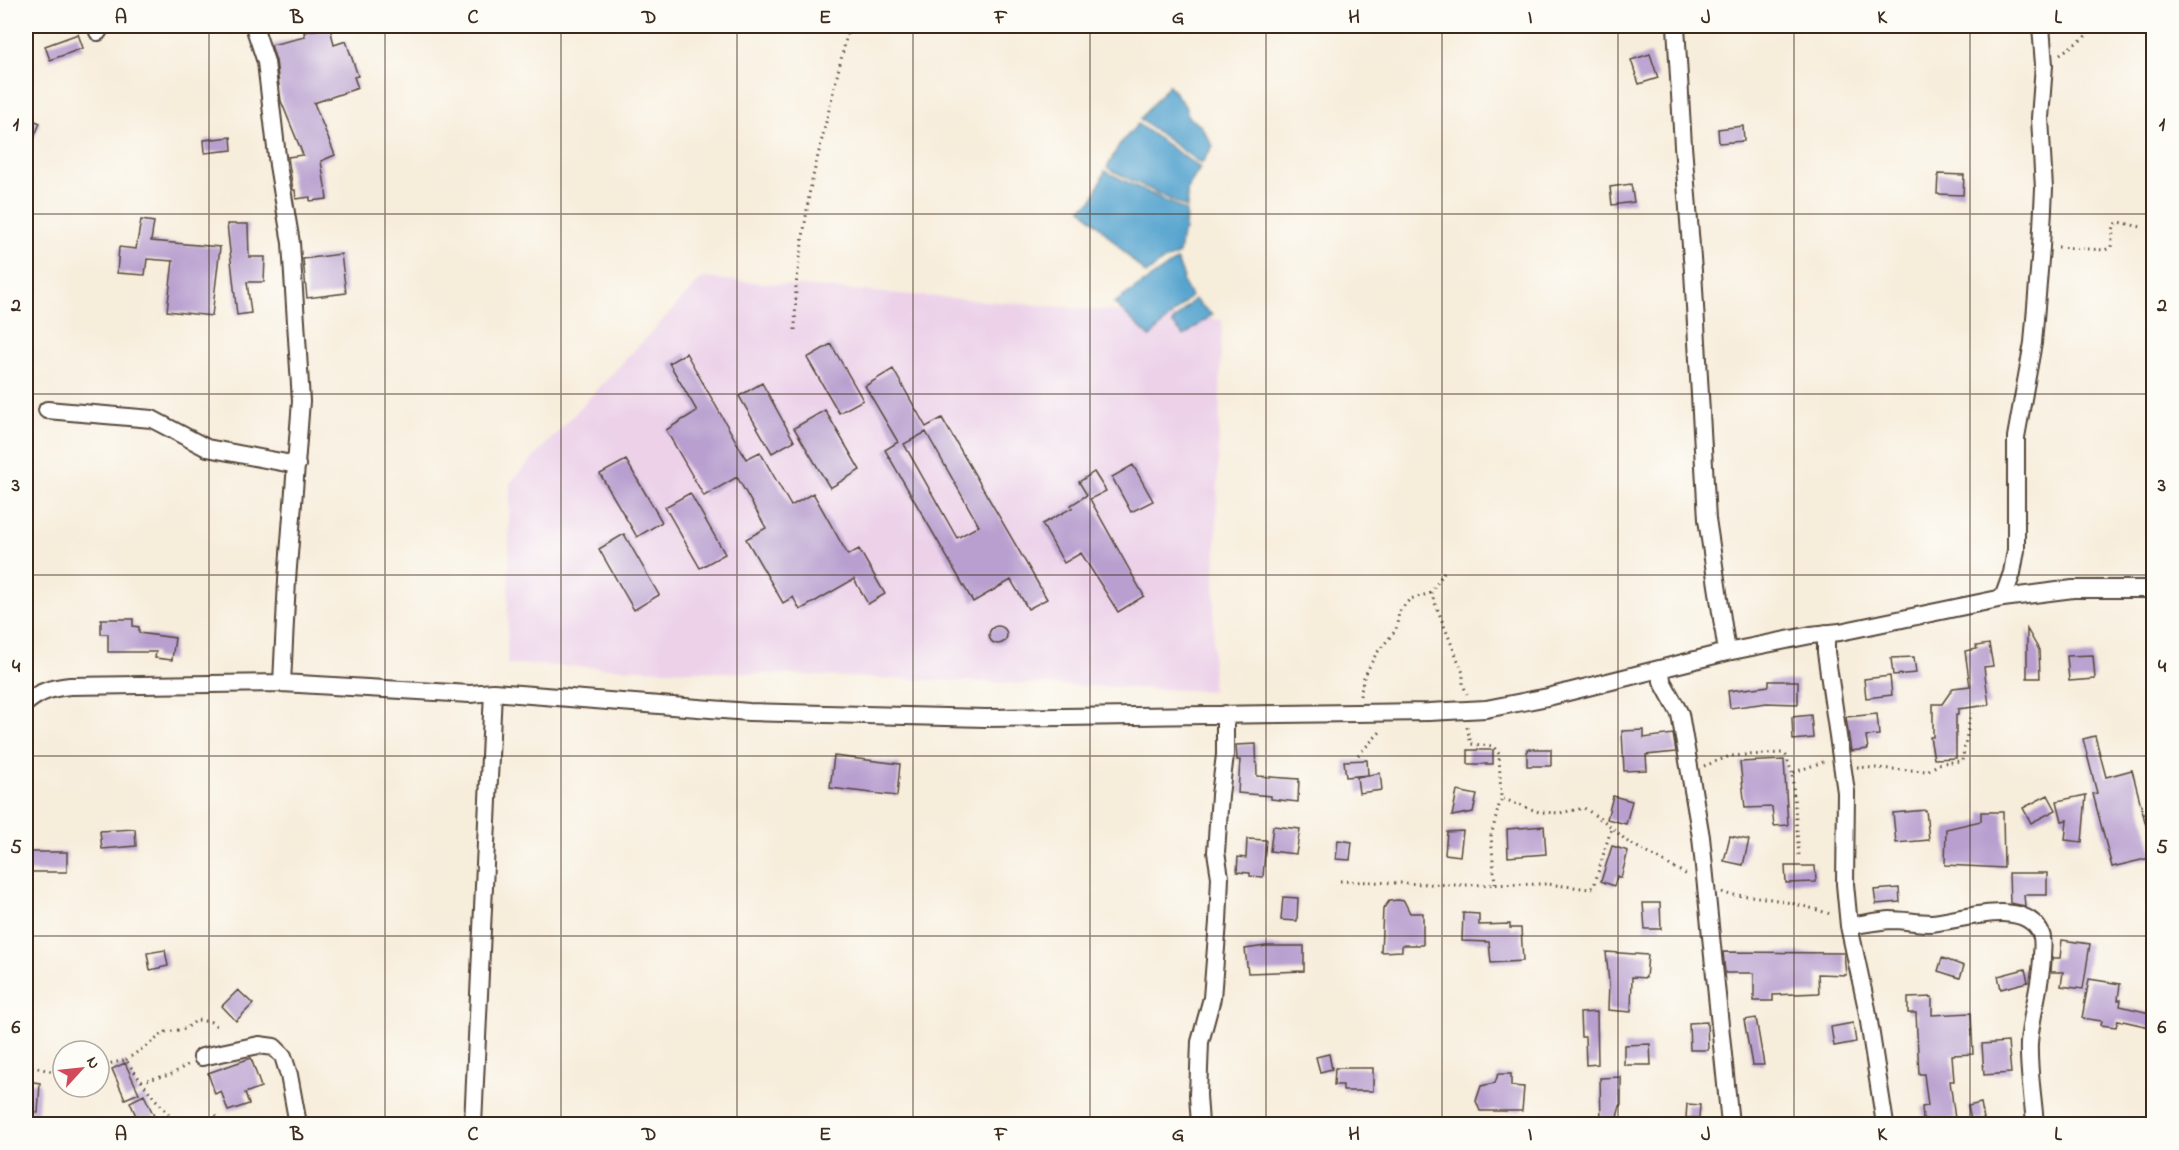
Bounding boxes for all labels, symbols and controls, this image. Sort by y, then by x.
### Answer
text: A [115,4,127,33]
text: B [289,4,304,33]
text: C [468,4,479,33]
text: D [641,4,656,33]
text: E [819,4,831,33]
text: F [994,4,1008,33]
text: G [1172,4,1185,33]
text: H [1348,4,1360,33]
text: I [1528,4,1533,33]
text: J [1701,4,1711,33]
text: K [1877,4,1888,33]
text: L [2054,4,2062,33]
text: 1 [13,111,20,140]
text: 1 [2159,111,2166,140]
text: 2 [10,292,21,321]
text: 2 [2156,292,2167,321]
text: 3 [11,472,20,501]
text: 3 [2157,472,2166,501]
text: 4 [12,653,21,682]
text: 4 [2158,653,2167,682]
text: 5 [10,834,22,863]
text: 5 [2156,834,2168,863]
text: 6 [12,1014,21,1043]
text: 6 [2158,1014,2167,1043]
north arrow [51,1039,111,1099]
text: N [79,1053,106,1074]
text: A [115,1121,127,1150]
text: B [289,1121,304,1150]
text: C [468,1121,479,1150]
text: D [641,1121,656,1150]
text: E [819,1121,831,1150]
text: F [994,1121,1008,1150]
text: G [1172,1121,1185,1150]
text: H [1348,1121,1360,1150]
text: I [1528,1121,1533,1150]
text: J [1701,1121,1711,1150]
text: K [1877,1121,1888,1150]
text: L [2054,1121,2062,1150]

